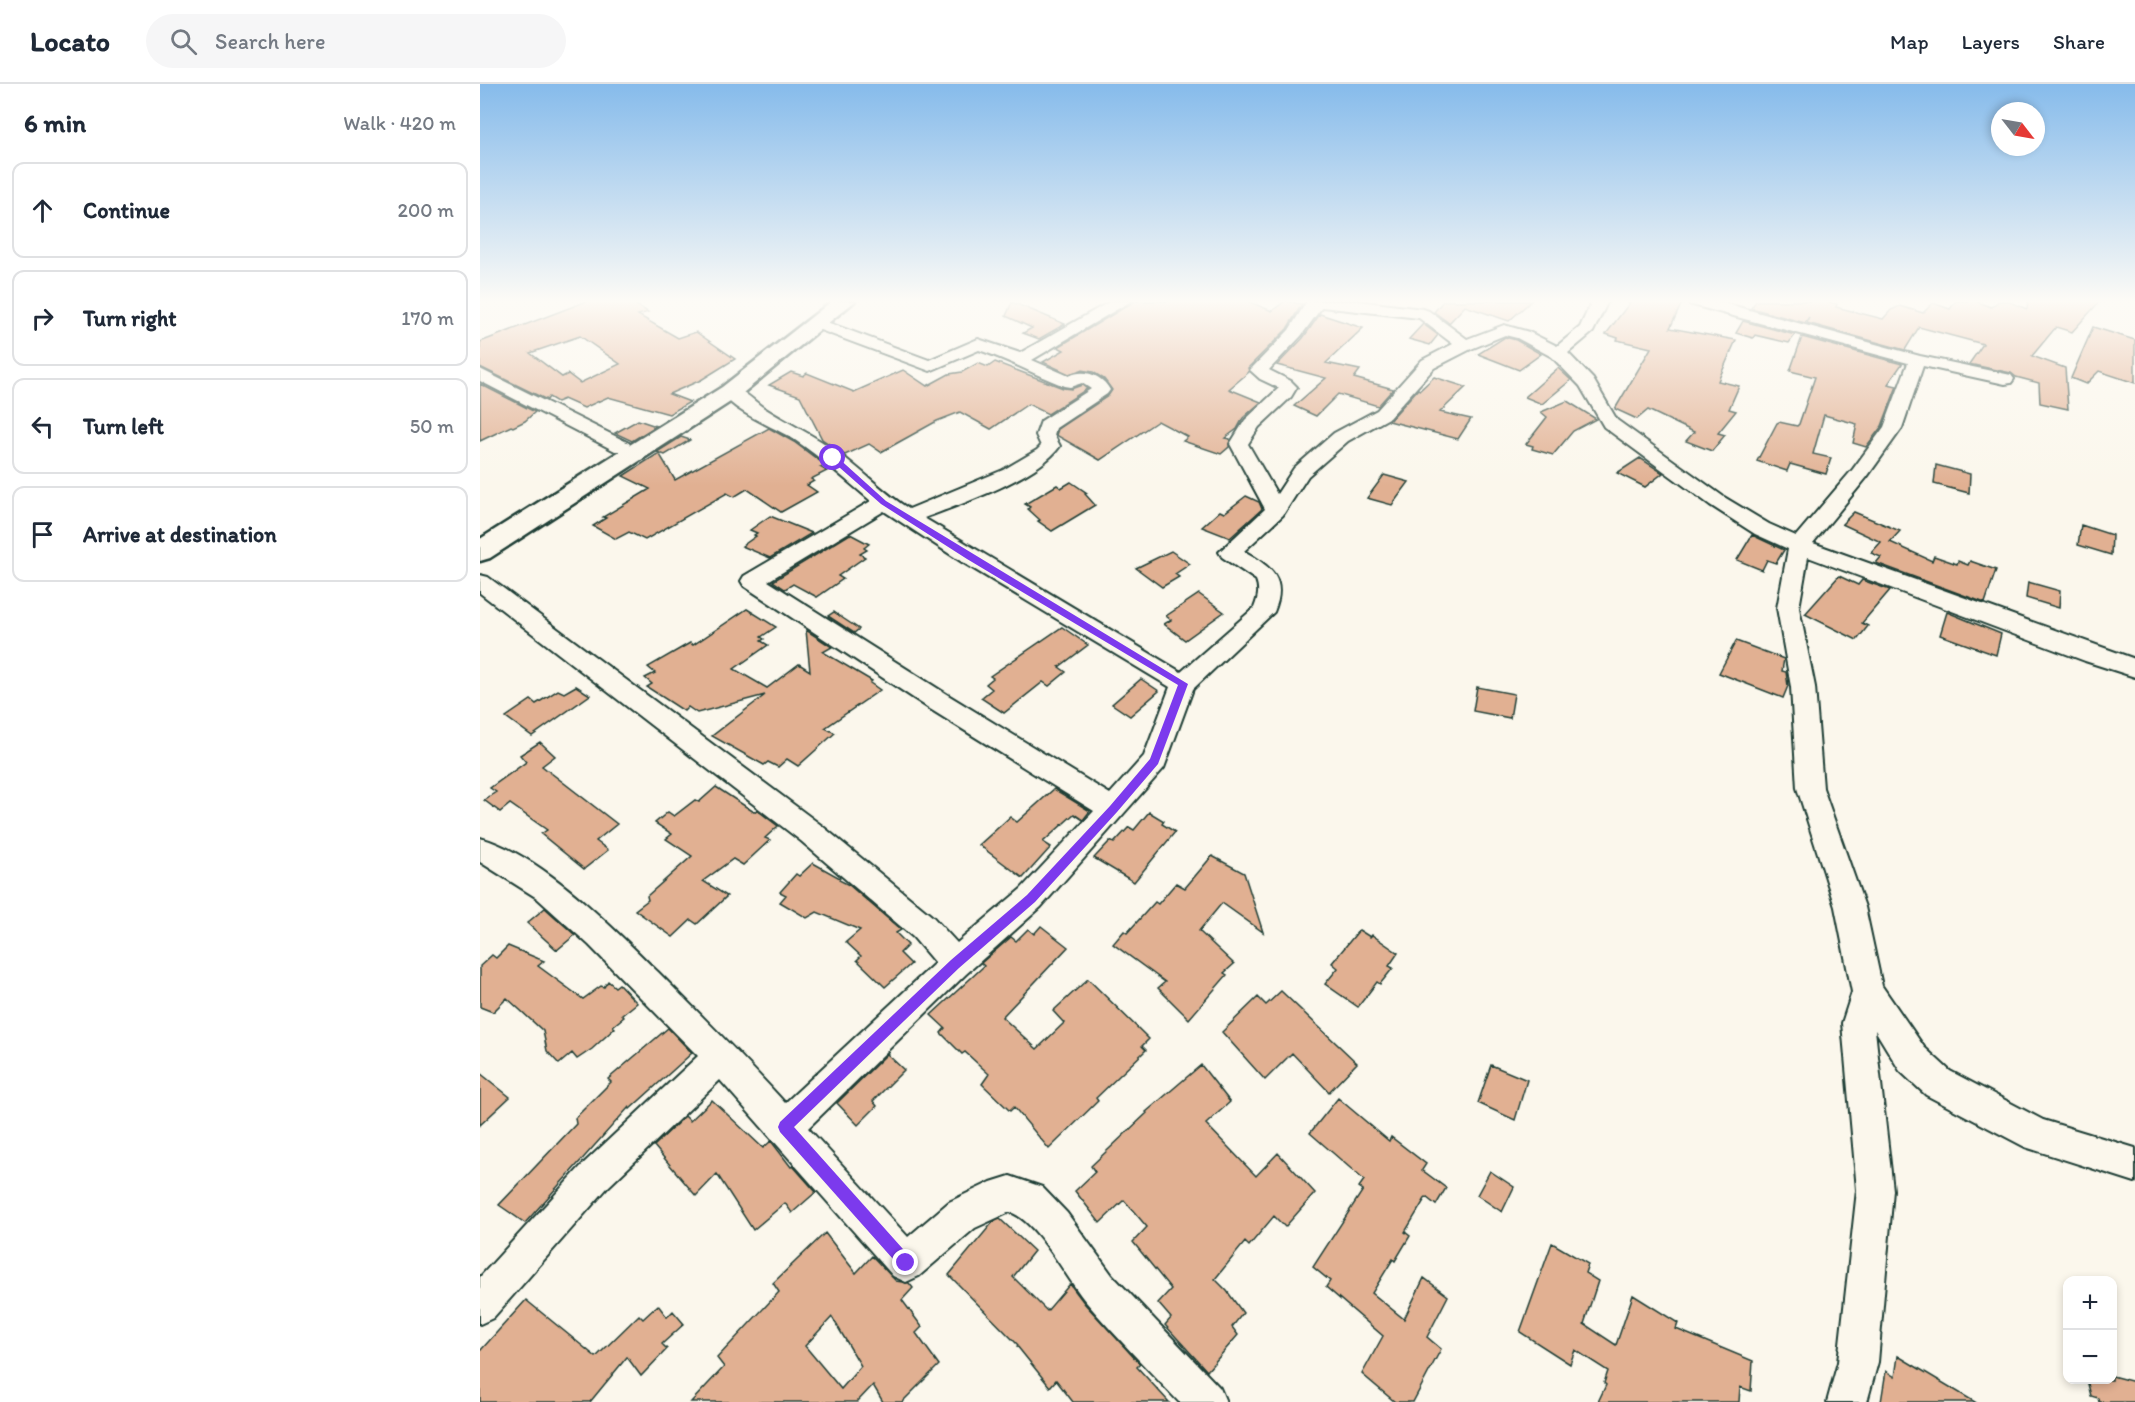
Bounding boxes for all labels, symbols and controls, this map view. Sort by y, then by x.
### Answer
search box [146,14,566,68]
text: Locato [30,24,110,58]
icon: search [167,25,200,58]
text: Search here [215,28,325,55]
text: Map [1890,29,1929,54]
text: Layers [1962,29,2020,54]
text: Share [2053,29,2105,54]
north arrow [1991,102,2045,156]
text: 6 min [24,107,86,139]
text: Walk · 420 m [343,111,456,135]
icon: ahead [26,194,59,227]
text: Continue [83,197,170,224]
text: 200 m [398,198,454,222]
icon: right [26,302,59,335]
text: Turn right [83,305,177,332]
text: 170 m [401,306,454,330]
icon: left [26,410,59,443]
text: Turn left [83,413,164,440]
text: 50 m [410,414,454,438]
route start [819,444,845,470]
icon: arrive [26,518,59,551]
text: Arrive at destination [83,521,277,548]
route end [892,1249,918,1275]
map controls [2063,1276,2117,1384]
button: + [2063,1276,2117,1330]
button: − [2063,1330,2117,1384]

